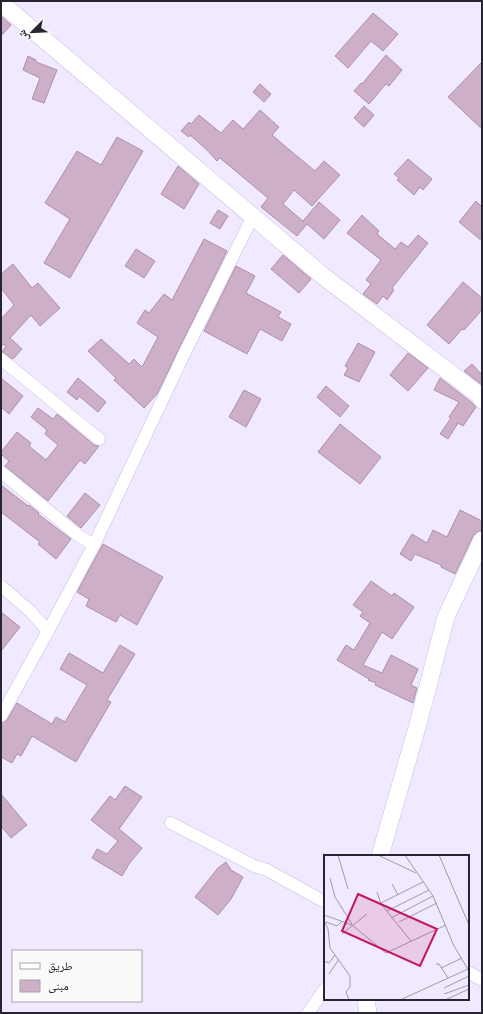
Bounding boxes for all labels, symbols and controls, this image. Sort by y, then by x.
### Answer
north arrow [12,12,52,52]
text: ش [14,27,33,44]
inset map [324,855,469,1000]
legend [12,950,142,1002]
text: طريق [48,958,73,974]
text: مبنى [48,978,69,994]

